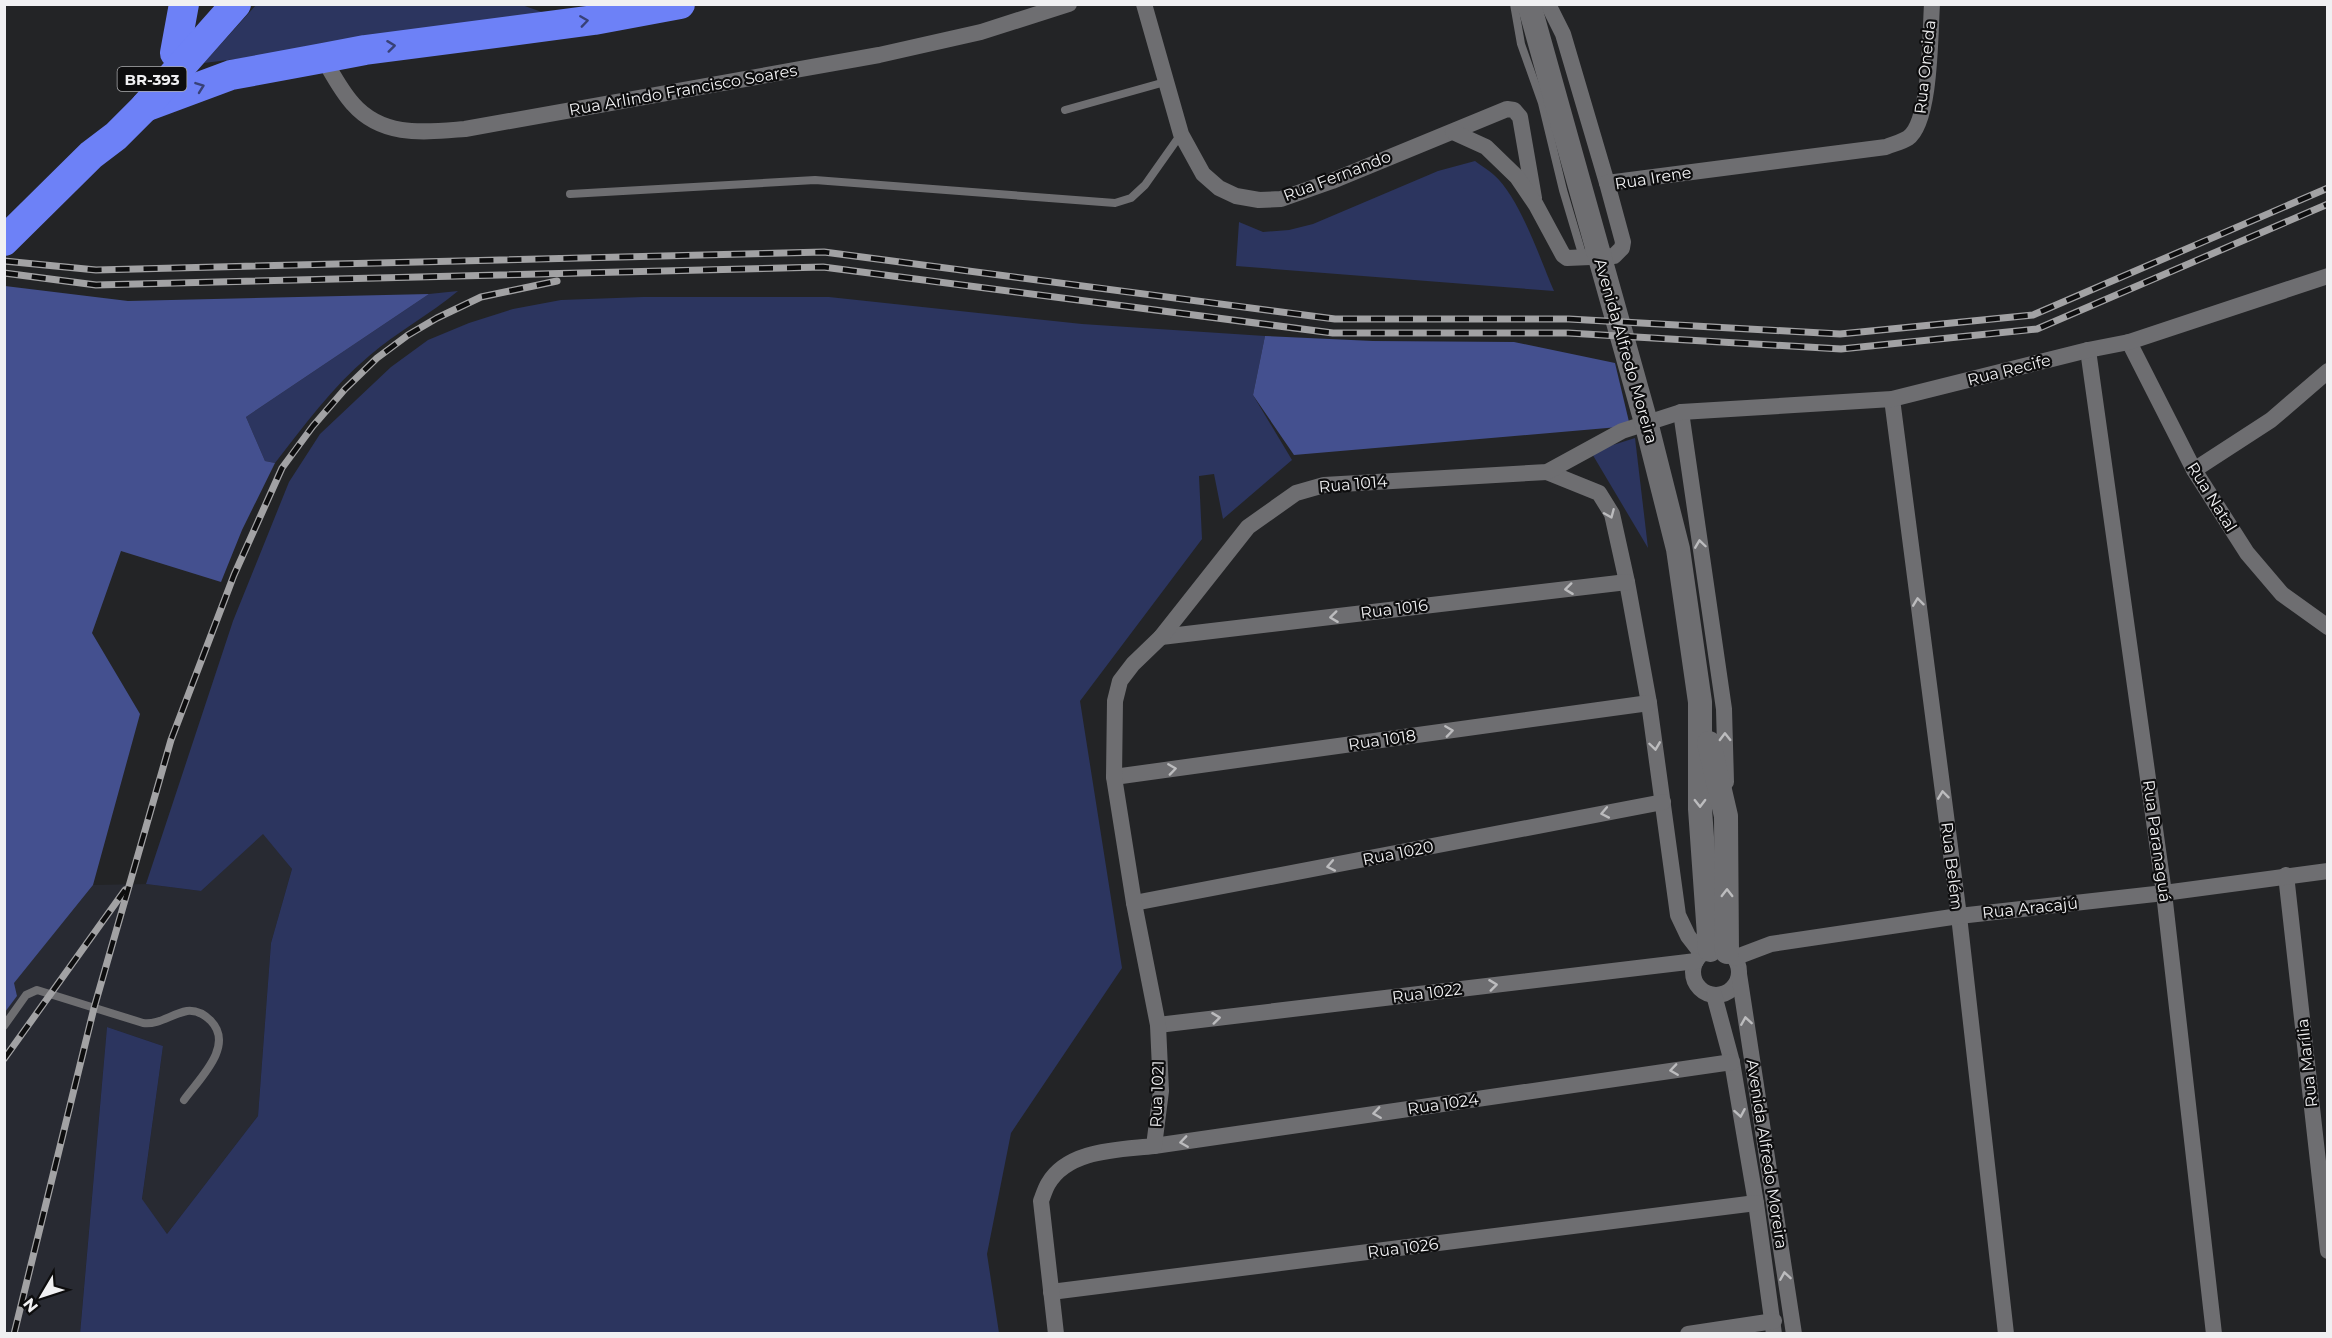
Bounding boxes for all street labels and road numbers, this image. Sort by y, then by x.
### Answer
street label: Rua Oneida [1911,19,1939,115]
street label: Rua Arlindo Francisco Soares [567,61,799,119]
road number: BR-393 [118,67,186,91]
street label: Rua Fernando [1281,147,1393,205]
street label: Rua Irene [1613,163,1693,193]
street label: Avenida Alfredo Moreira [1590,256,1662,446]
street label: Rua Recife [1965,350,2053,390]
street label: Rua Natal [2183,459,2241,535]
street label: Rua 1014 [1318,472,1388,496]
street label: Rua 1016 [1359,595,1429,623]
street label: Rua 1018 [1347,726,1417,754]
street label: Rua Paranaguá [2139,779,2175,903]
street label: Rua Belém [1937,821,1967,911]
street label: Rua 1020 [1361,837,1435,869]
street label: Rua Aracajú [1981,894,2079,922]
street label: Rua 1022 [1391,979,1463,1007]
street label: Rua Marília [2293,1018,2321,1108]
street label: Avenida Alfredo Moreira [1743,1058,1791,1250]
street label: Rua 1021 [1146,1060,1168,1128]
street label: Rua 1024 [1406,1090,1480,1118]
street label: Rua 1026 [1367,1234,1440,1262]

